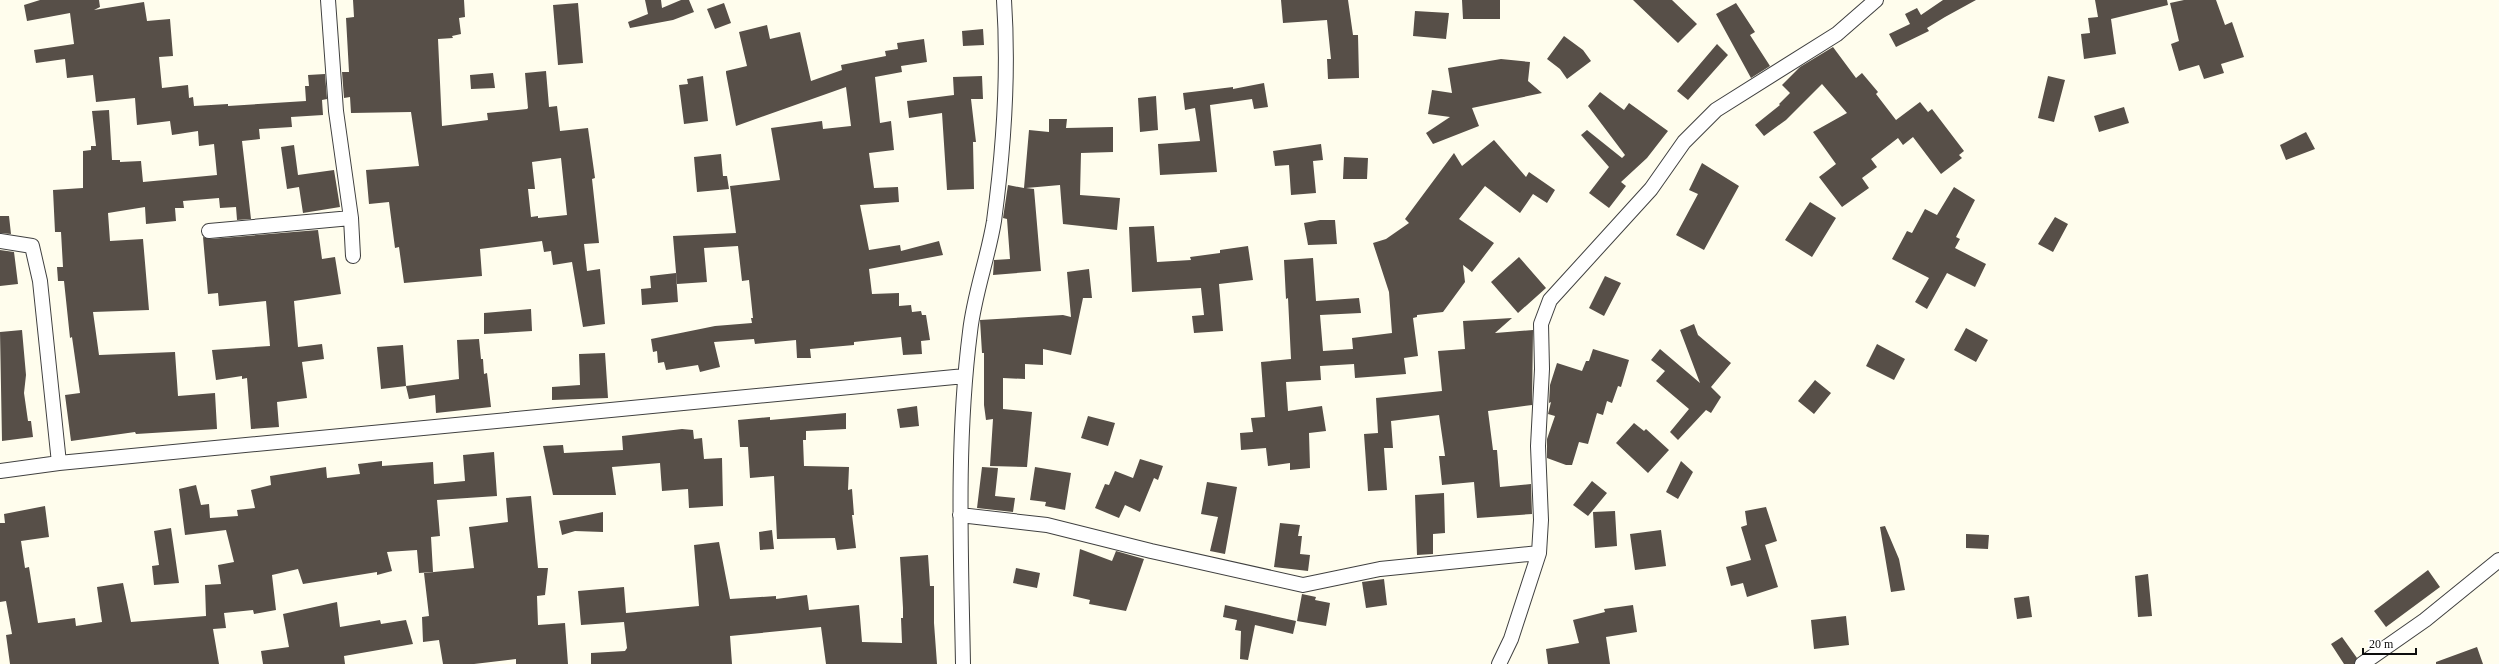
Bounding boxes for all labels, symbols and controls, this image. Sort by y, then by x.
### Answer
scale bar [2363,630,2416,656]
text: 20 m [2369,637,2394,651]

